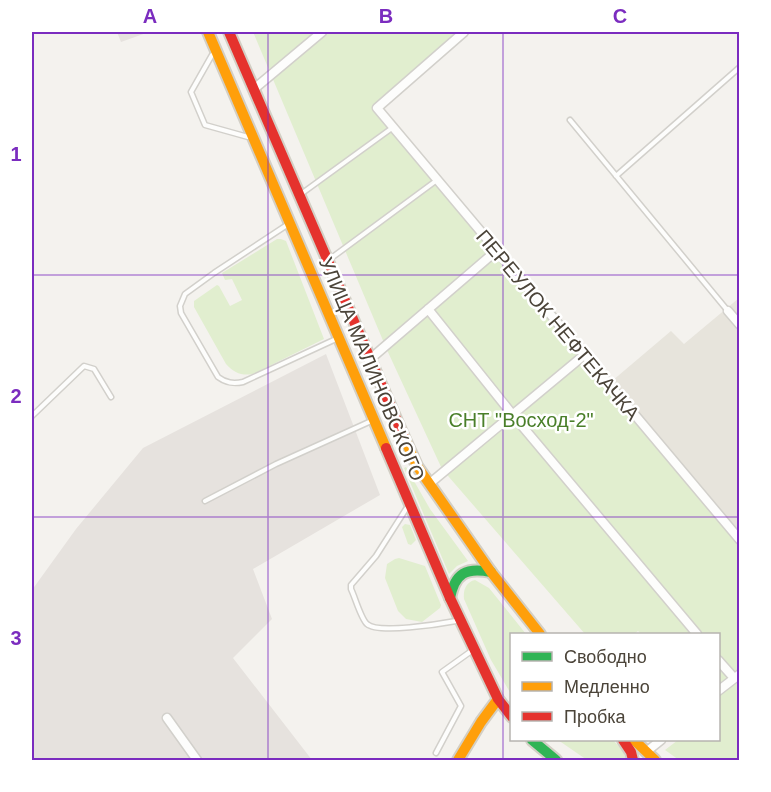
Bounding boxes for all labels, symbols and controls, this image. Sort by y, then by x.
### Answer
text: A [143,5,157,27]
text: B [379,5,393,27]
text: C [613,5,627,27]
text: 1 [10,143,22,165]
street label: ПЕРЕУЛОК НЕФТЕКАЧКА [472,225,644,425]
street label: УЛИЦА МАЛИНОВСКОГО [315,254,429,484]
text: 2 [10,385,22,407]
park label: СНТ "Восход-2" [448,409,594,431]
text: 3 [10,627,22,649]
legend [510,633,720,741]
text: Свободно [564,647,647,667]
text: Медленно [564,677,650,697]
text: Пробка [564,707,627,727]

